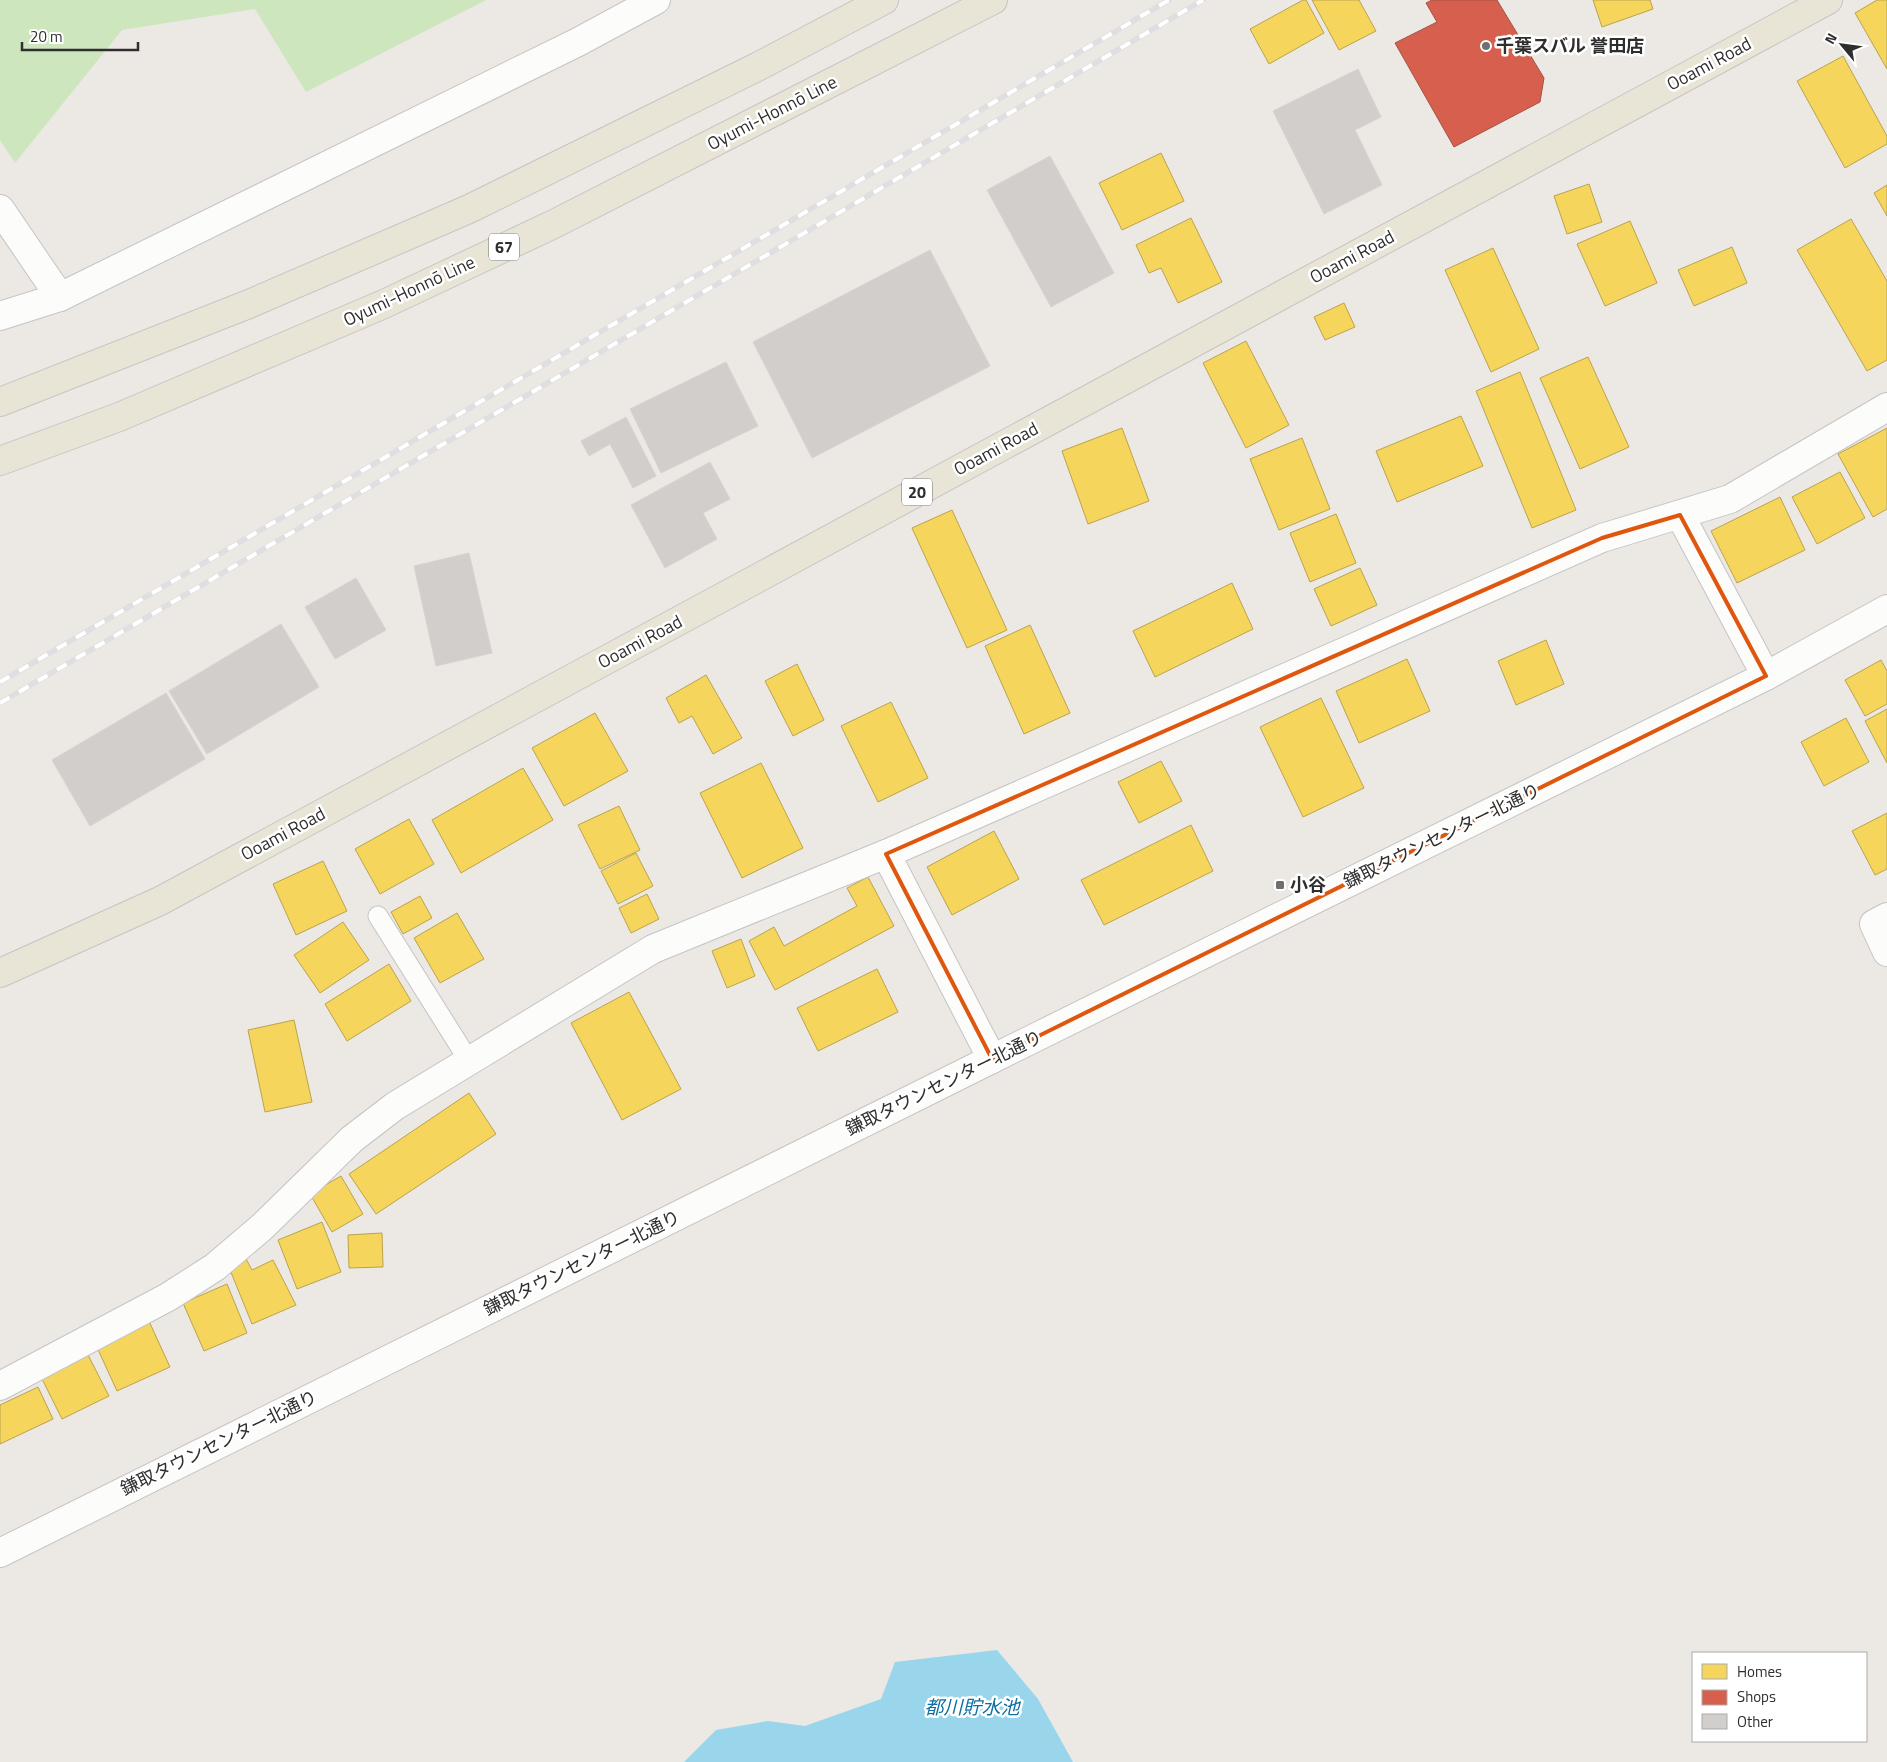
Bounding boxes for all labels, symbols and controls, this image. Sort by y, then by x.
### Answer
scale bar [22,20,139,52]
north arrow [1817,20,1867,70]
text: 20 m [30,25,63,48]
text: N [1819,29,1842,48]
street label: Ooami Road [1662,30,1756,97]
place label: 千葉スバル 誉田店 [1496,32,1644,59]
marker: 千葉スバル 誉田店 [1480,40,1492,52]
street label: Oyumi-Honnō Line [702,68,841,157]
street label: Ooami Road [1305,223,1399,290]
road number: 67 [489,233,519,260]
street label: Oyumi-Honnō Line [338,248,479,333]
street label: Ooami Road [949,415,1043,482]
road number: 20 [902,478,932,506]
street label: Ooami Road [593,608,687,675]
street label: 鎌取タウンセンター北通り [1339,776,1545,895]
street label: Ooami Road [236,800,330,867]
place label: 小谷 [1290,871,1326,898]
marker: 小谷 [1274,879,1286,891]
street label: 鎌取タウンセンター北通り [841,1023,1047,1142]
street label: 鎌取タウンセンター北通り [479,1203,685,1322]
street label: 鎌取タウンセンター北通り [116,1383,322,1502]
legend [1692,1652,1867,1742]
text: Homes [1737,1660,1782,1683]
text: Shops [1737,1685,1776,1708]
water label: 都川貯水池 [924,1692,1021,1721]
text: Other [1737,1710,1773,1733]

